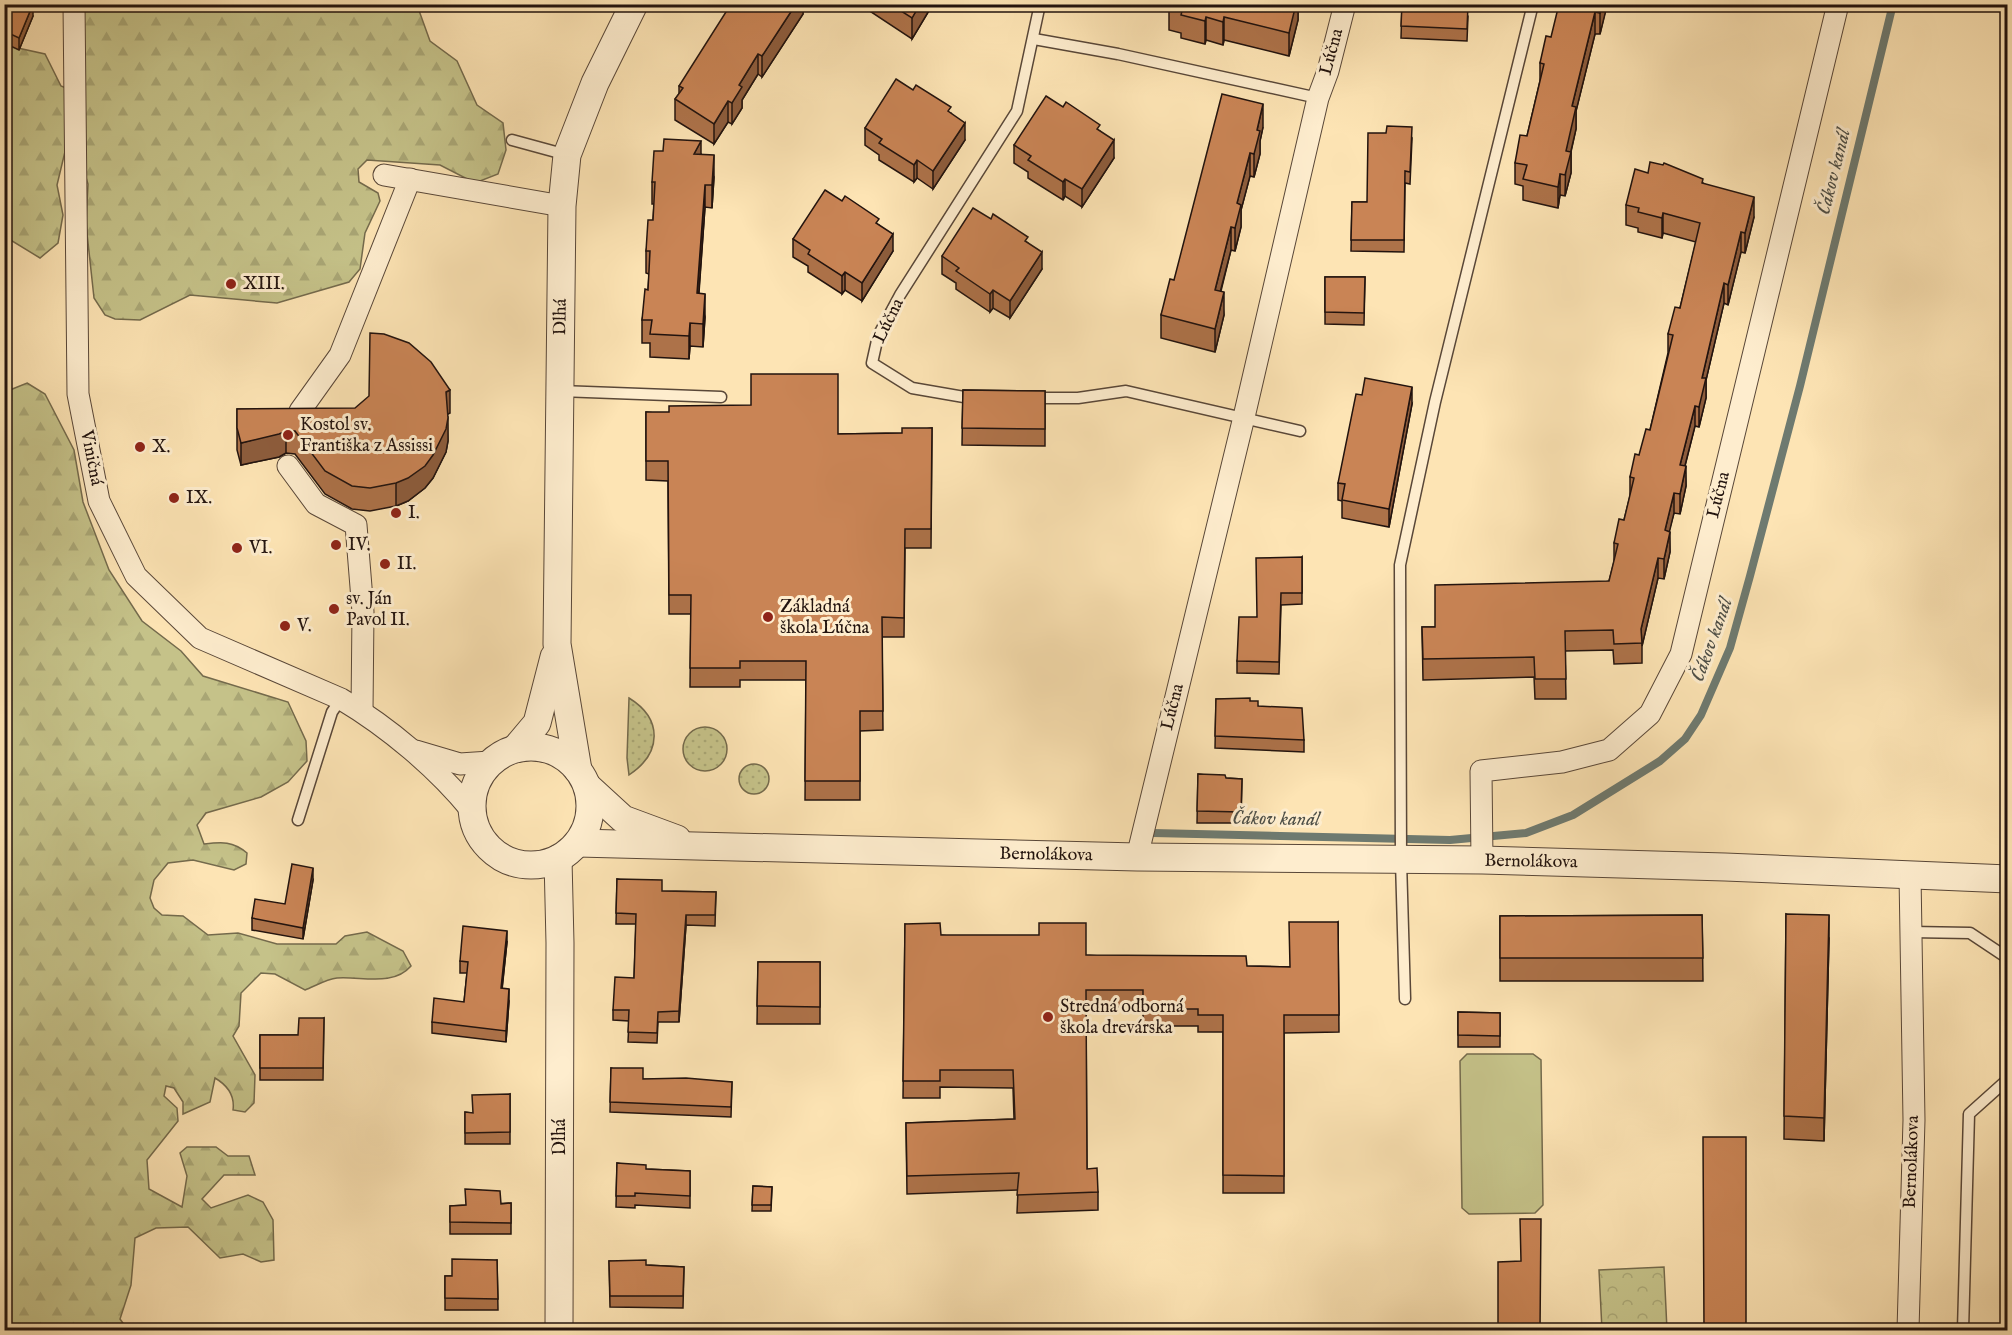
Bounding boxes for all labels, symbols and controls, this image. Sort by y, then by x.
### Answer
street label: Lúčna [1315,26,1349,78]
water label: Čákov kanál [1809,124,1857,218]
place label: XIII. [243,273,285,296]
marker: XIII. [224,277,238,291]
street label: Lúčna [868,295,910,347]
street label: Dlhá [549,298,573,336]
place label: Kostol sv. Františka z Assissi [300,414,433,458]
street label: Viničná [74,427,108,488]
marker: Kostol sv. Františka z Assissi [281,428,295,442]
place label: X. [152,436,170,459]
marker: X. [133,440,147,454]
street label: Lúčna [1702,469,1736,521]
place label: IX. [186,487,212,510]
marker: IX. [167,491,181,505]
place label: I. [408,502,420,525]
marker: I. [389,506,403,520]
place label: IV. [348,534,370,557]
place label: VI. [248,537,272,560]
marker: IV. [329,538,343,552]
marker: VI. [230,541,244,555]
place label: II. [397,553,416,576]
marker: II. [378,557,392,571]
place label: sv. Ján Pavol II. [346,588,410,632]
water label: Čákov kanál [1683,592,1740,685]
place label: Základná škola Lúčna [780,596,870,640]
marker: sv. Ján Pavol II. [327,602,341,616]
marker: Základná škola Lúčna [761,610,775,624]
place label: V. [296,615,312,638]
marker: V. [278,619,292,633]
street label: Lúčna [1156,681,1190,733]
water label: Čákov kanál [1232,804,1322,832]
street label: Bernolákova [999,843,1093,867]
street label: Bernolákova [1484,850,1578,874]
place label: Stredná odborná škola drevárska [1060,996,1184,1040]
marker: Stredná odborná škola drevárska [1041,1010,1055,1024]
street label: Bernolákova [1899,1115,1925,1209]
street label: Dlhá [549,1118,572,1155]

